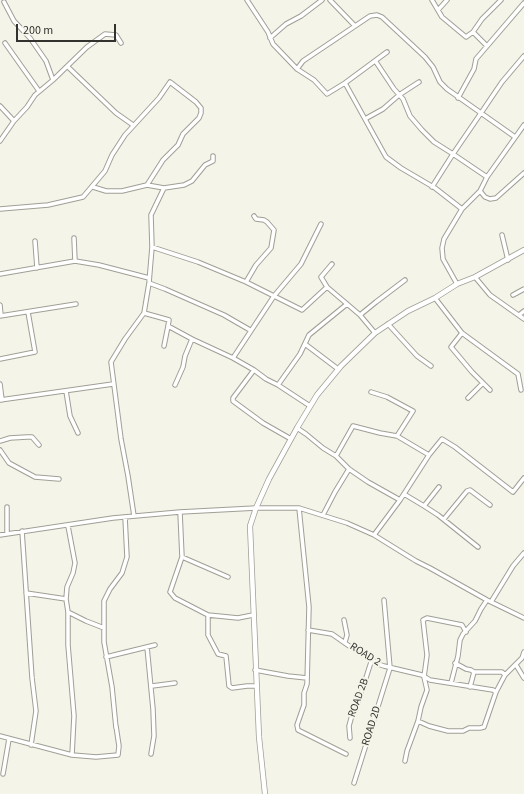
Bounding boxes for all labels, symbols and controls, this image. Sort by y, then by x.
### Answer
scale bar [18,16,118,42]
text: 200 m [23,22,53,39]
street label: ROAD 2 [347,640,383,670]
street label: ROAD 2B [346,677,372,719]
street label: ROAD 2D [360,705,384,747]

